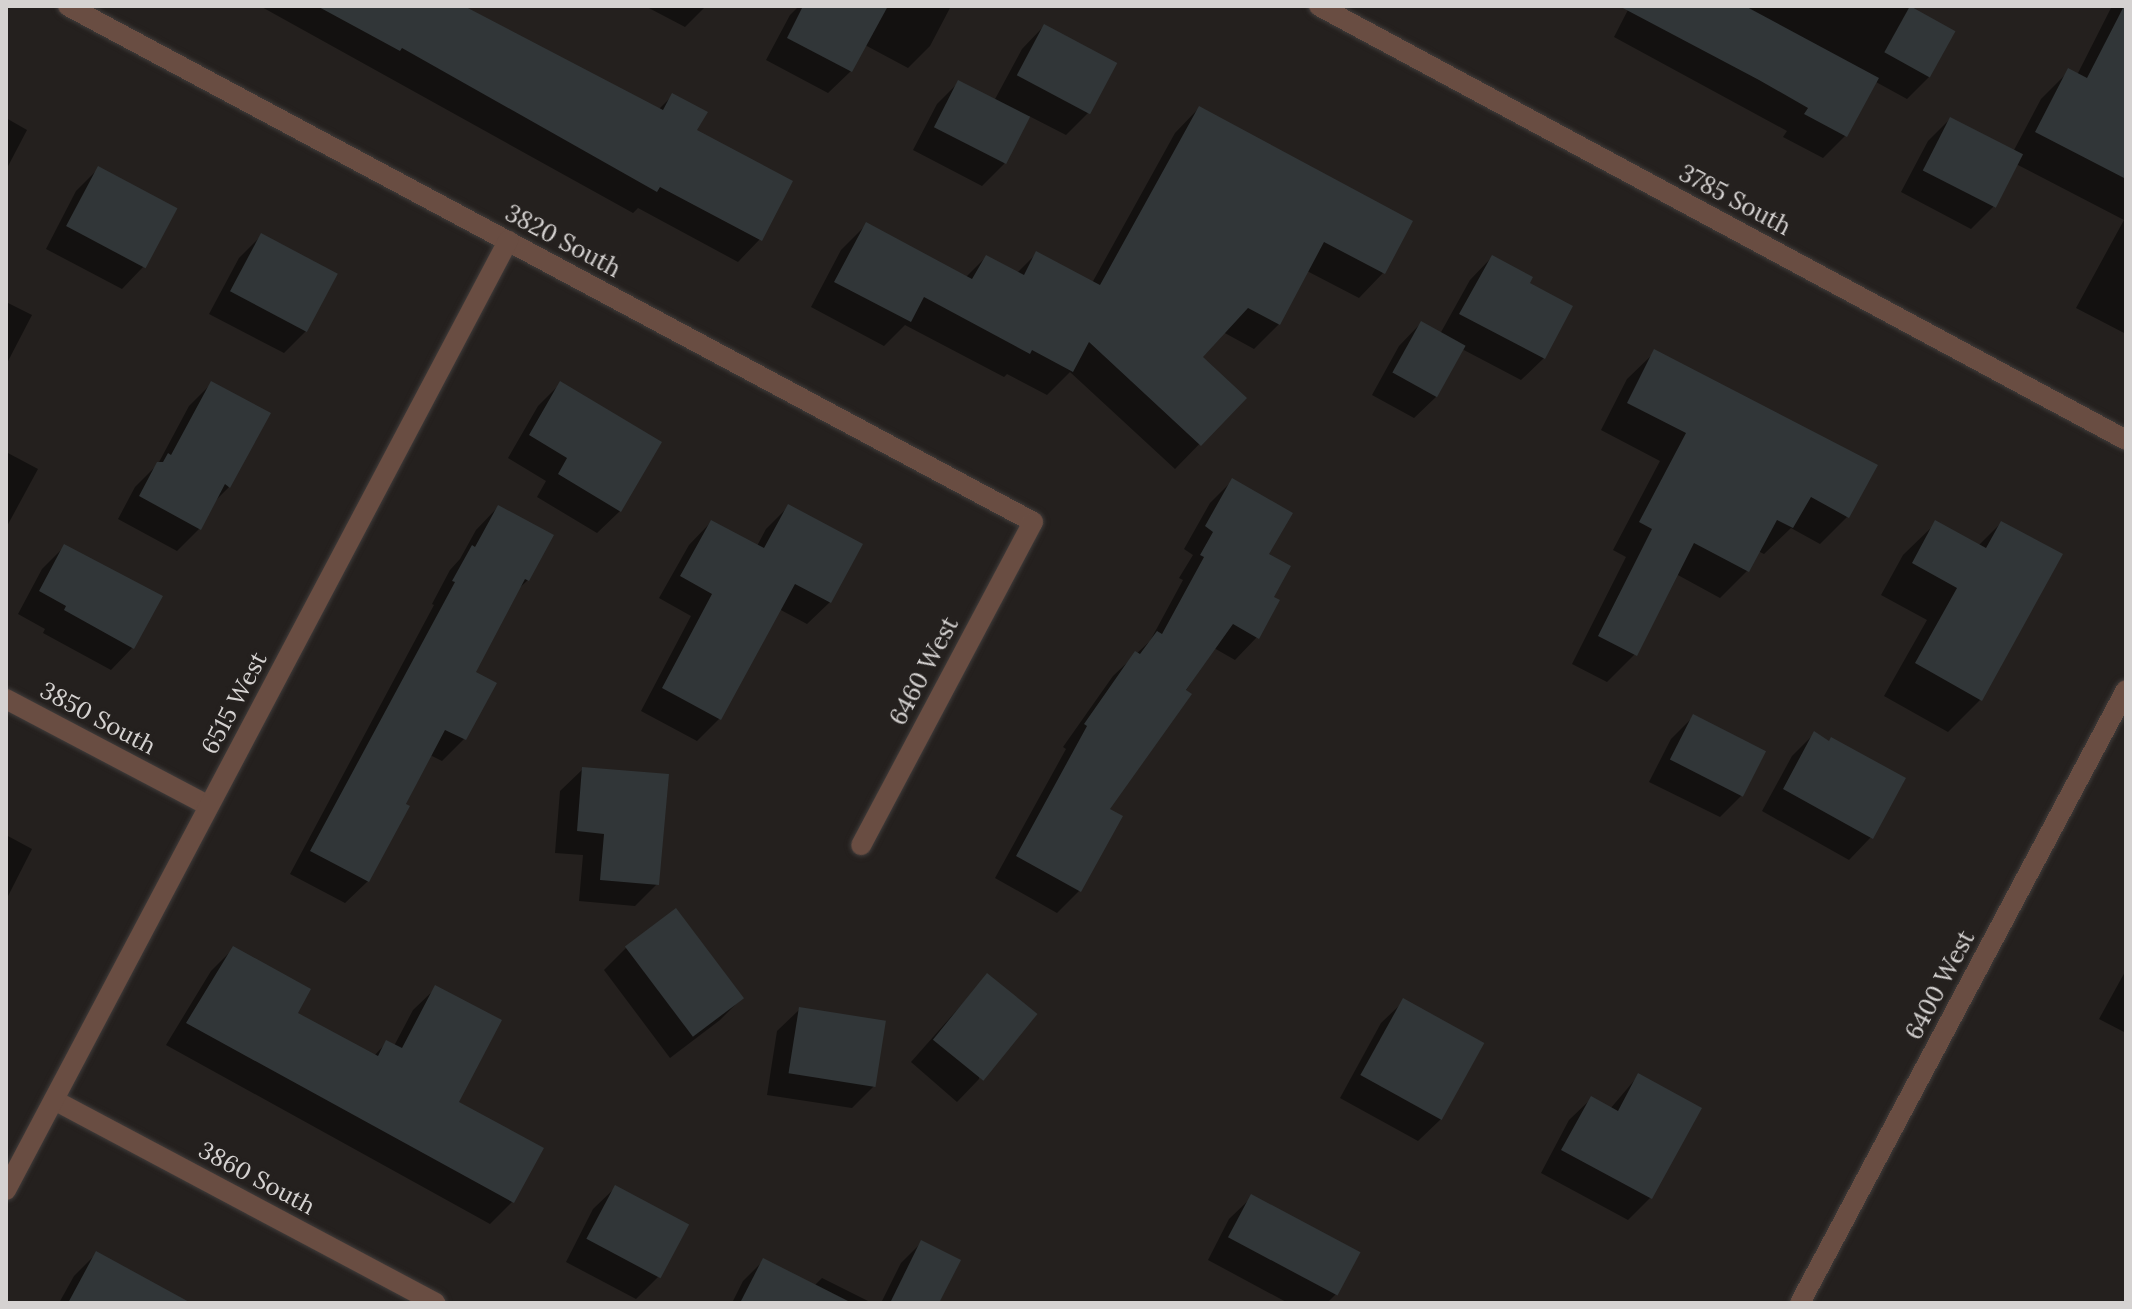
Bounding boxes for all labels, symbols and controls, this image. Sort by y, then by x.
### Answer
street label: 3785 South [1674,159,1796,241]
street label: 3820 South [500,199,626,283]
street label: 6460 West [884,612,964,730]
street label: 6515 West [195,647,273,759]
street label: 3850 South [35,676,161,760]
street label: 6400 West [1899,926,1981,1044]
street label: 3860 South [194,1135,320,1221]

